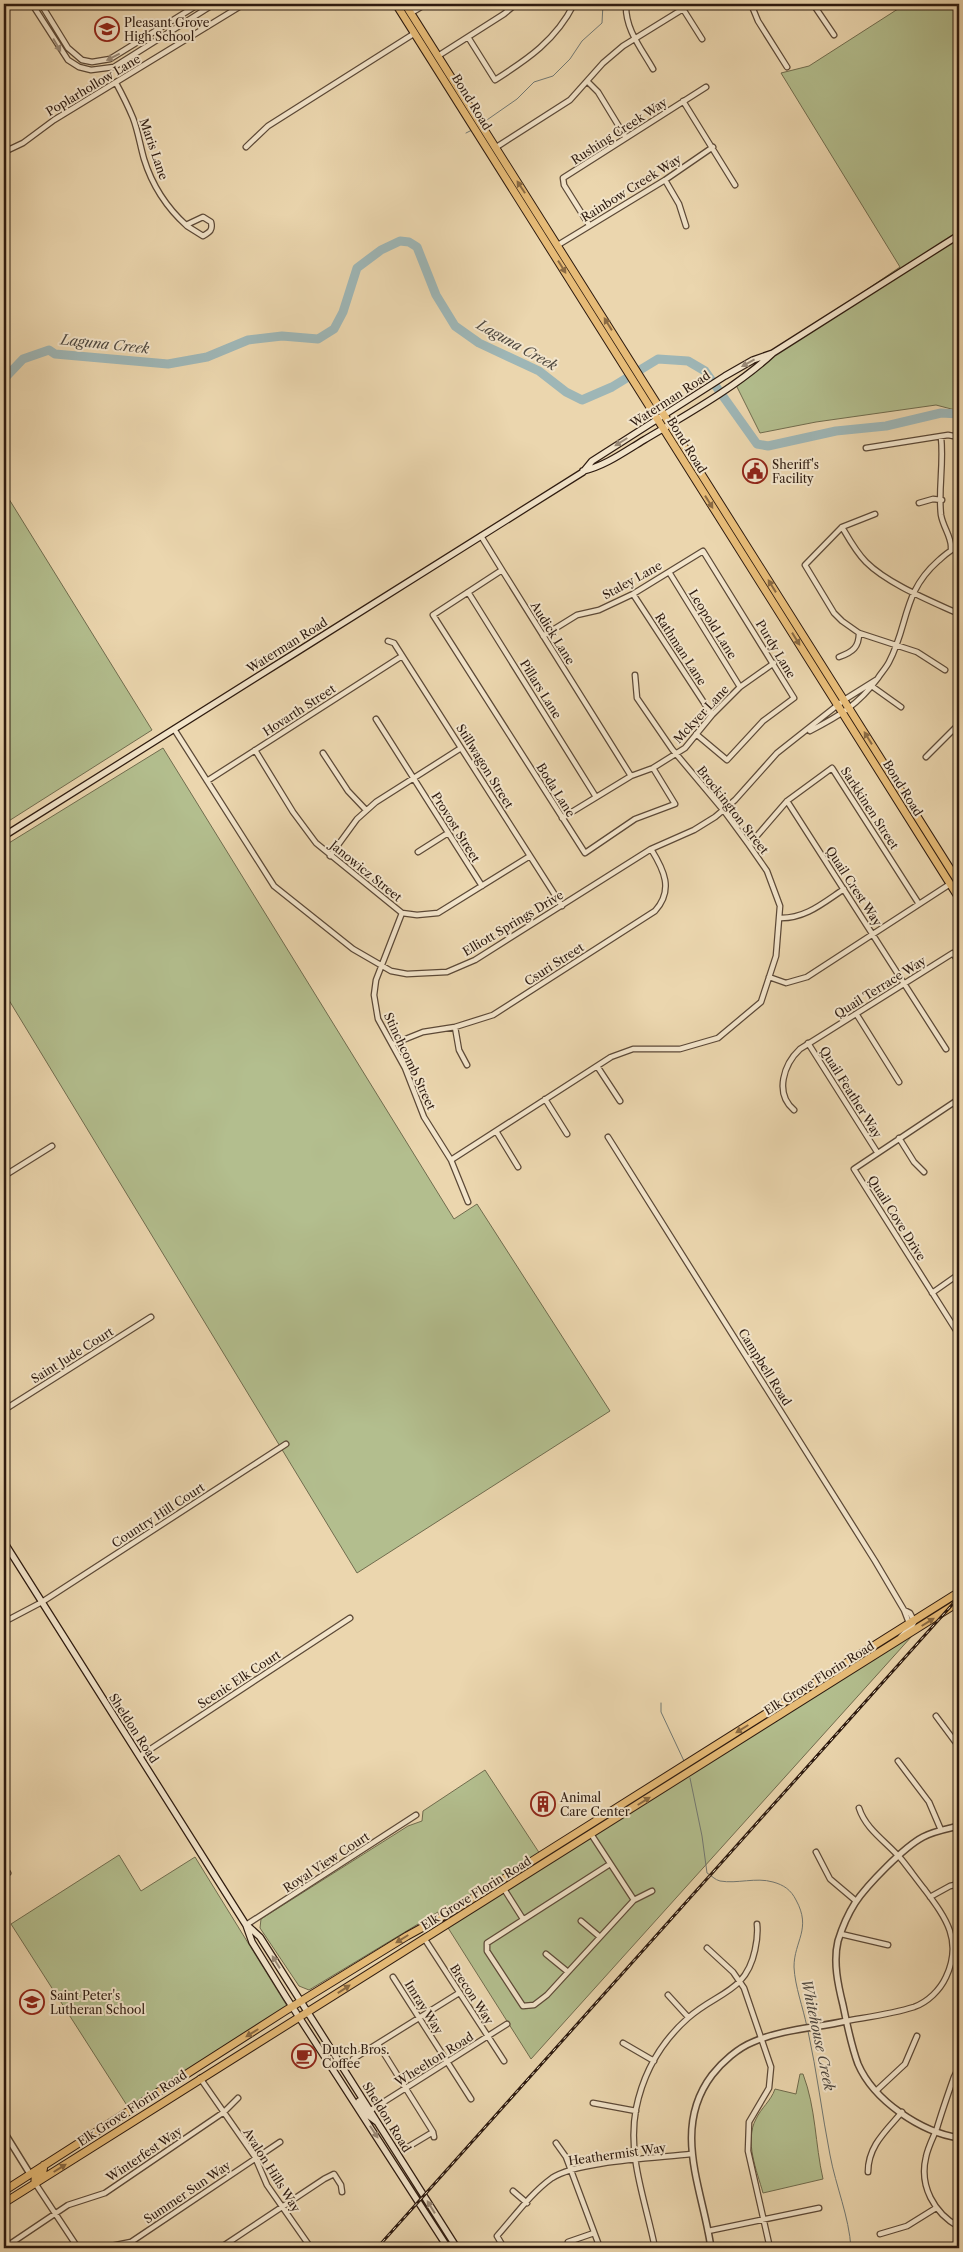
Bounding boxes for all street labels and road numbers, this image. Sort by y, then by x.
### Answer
street label: Poplarhollow Lane [43,51,143,119]
street label: Bond Road [449,71,496,133]
street label: Rushing Creek Way [568,94,670,168]
street label: Maris Lane [137,116,172,182]
street label: Rainbow Creek Way [578,151,684,225]
street label: Waterman Road [626,367,713,431]
street label: Bond Road [664,414,711,476]
street label: Staley Lane [600,557,665,602]
street label: Leopold Lane [686,586,740,662]
street label: Audick Lane [527,598,579,668]
street label: Rathman Lane [652,610,710,688]
street label: Waterman Road [243,614,331,676]
street label: Purdy Lane [753,617,799,681]
street label: Pillars Lane [517,657,565,722]
street label: Hovarth Street [260,681,339,739]
street label: Mckyer Lane [670,681,732,746]
street label: Stillwagon Street [453,721,517,811]
street label: Bond Road [880,757,927,819]
street label: Boda Lane [534,760,579,820]
street label: Brockington Street [694,763,773,858]
street label: Sarkkinen Street [838,764,903,853]
street label: Provost Street [428,789,484,866]
street label: Janowicz Street [325,836,406,905]
street label: Quail Crest Way [823,843,885,929]
street label: Elliott Springs Drive [460,887,566,959]
street label: Csuri Street [521,939,587,989]
street label: Quail Terrace Way [831,953,929,1021]
street label: Stinchcomb Street [381,1010,439,1113]
street label: Quail Feather Way [817,1043,885,1141]
street label: Quail Cove Drive [865,1173,929,1264]
street label: Saint Jude Court [28,1323,117,1386]
street label: Campbell Road [735,1326,795,1409]
street label: Country Hill Court [109,1479,208,1551]
street label: Elk Grove Florin Road [761,1638,877,1718]
street label: Scenic Elk Court [195,1646,284,1711]
street label: Sheldon Road [106,1690,162,1766]
street label: Royal View Court [280,1828,372,1895]
street label: Elk Grove Florin Road [418,1853,534,1933]
street label: Brecon Way [447,1961,497,2027]
street label: Imray Way [402,1977,447,2037]
street label: Wheelton Road [391,2028,477,2090]
street label: Elk Grove Florin Road [75,2067,190,2149]
street label: Sheldon Road [359,2079,415,2155]
street label: Winterfest Way [102,2123,185,2185]
street label: Avalon Hills Way [240,2124,304,2215]
street label: Heathermist Way [567,2140,667,2168]
street label: Summer Sun Way [141,2157,233,2227]

